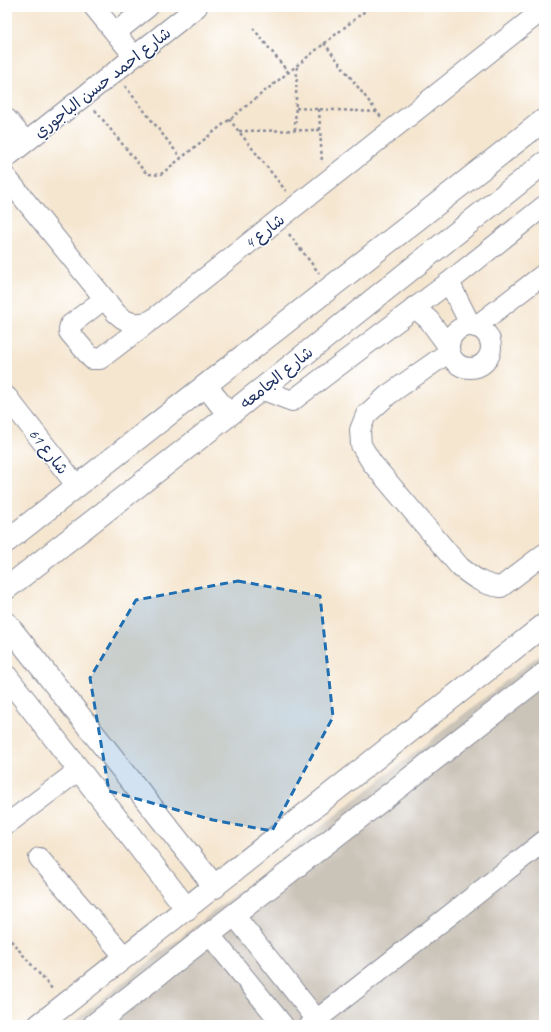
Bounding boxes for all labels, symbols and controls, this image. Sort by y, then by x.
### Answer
street label: شارع احمد حسن الباجوري [30,23,176,143]
street label: شارع 4 [240,210,289,255]
street label: شارع الجامعه [236,342,318,414]
street label: شارع 61 [23,425,72,479]

